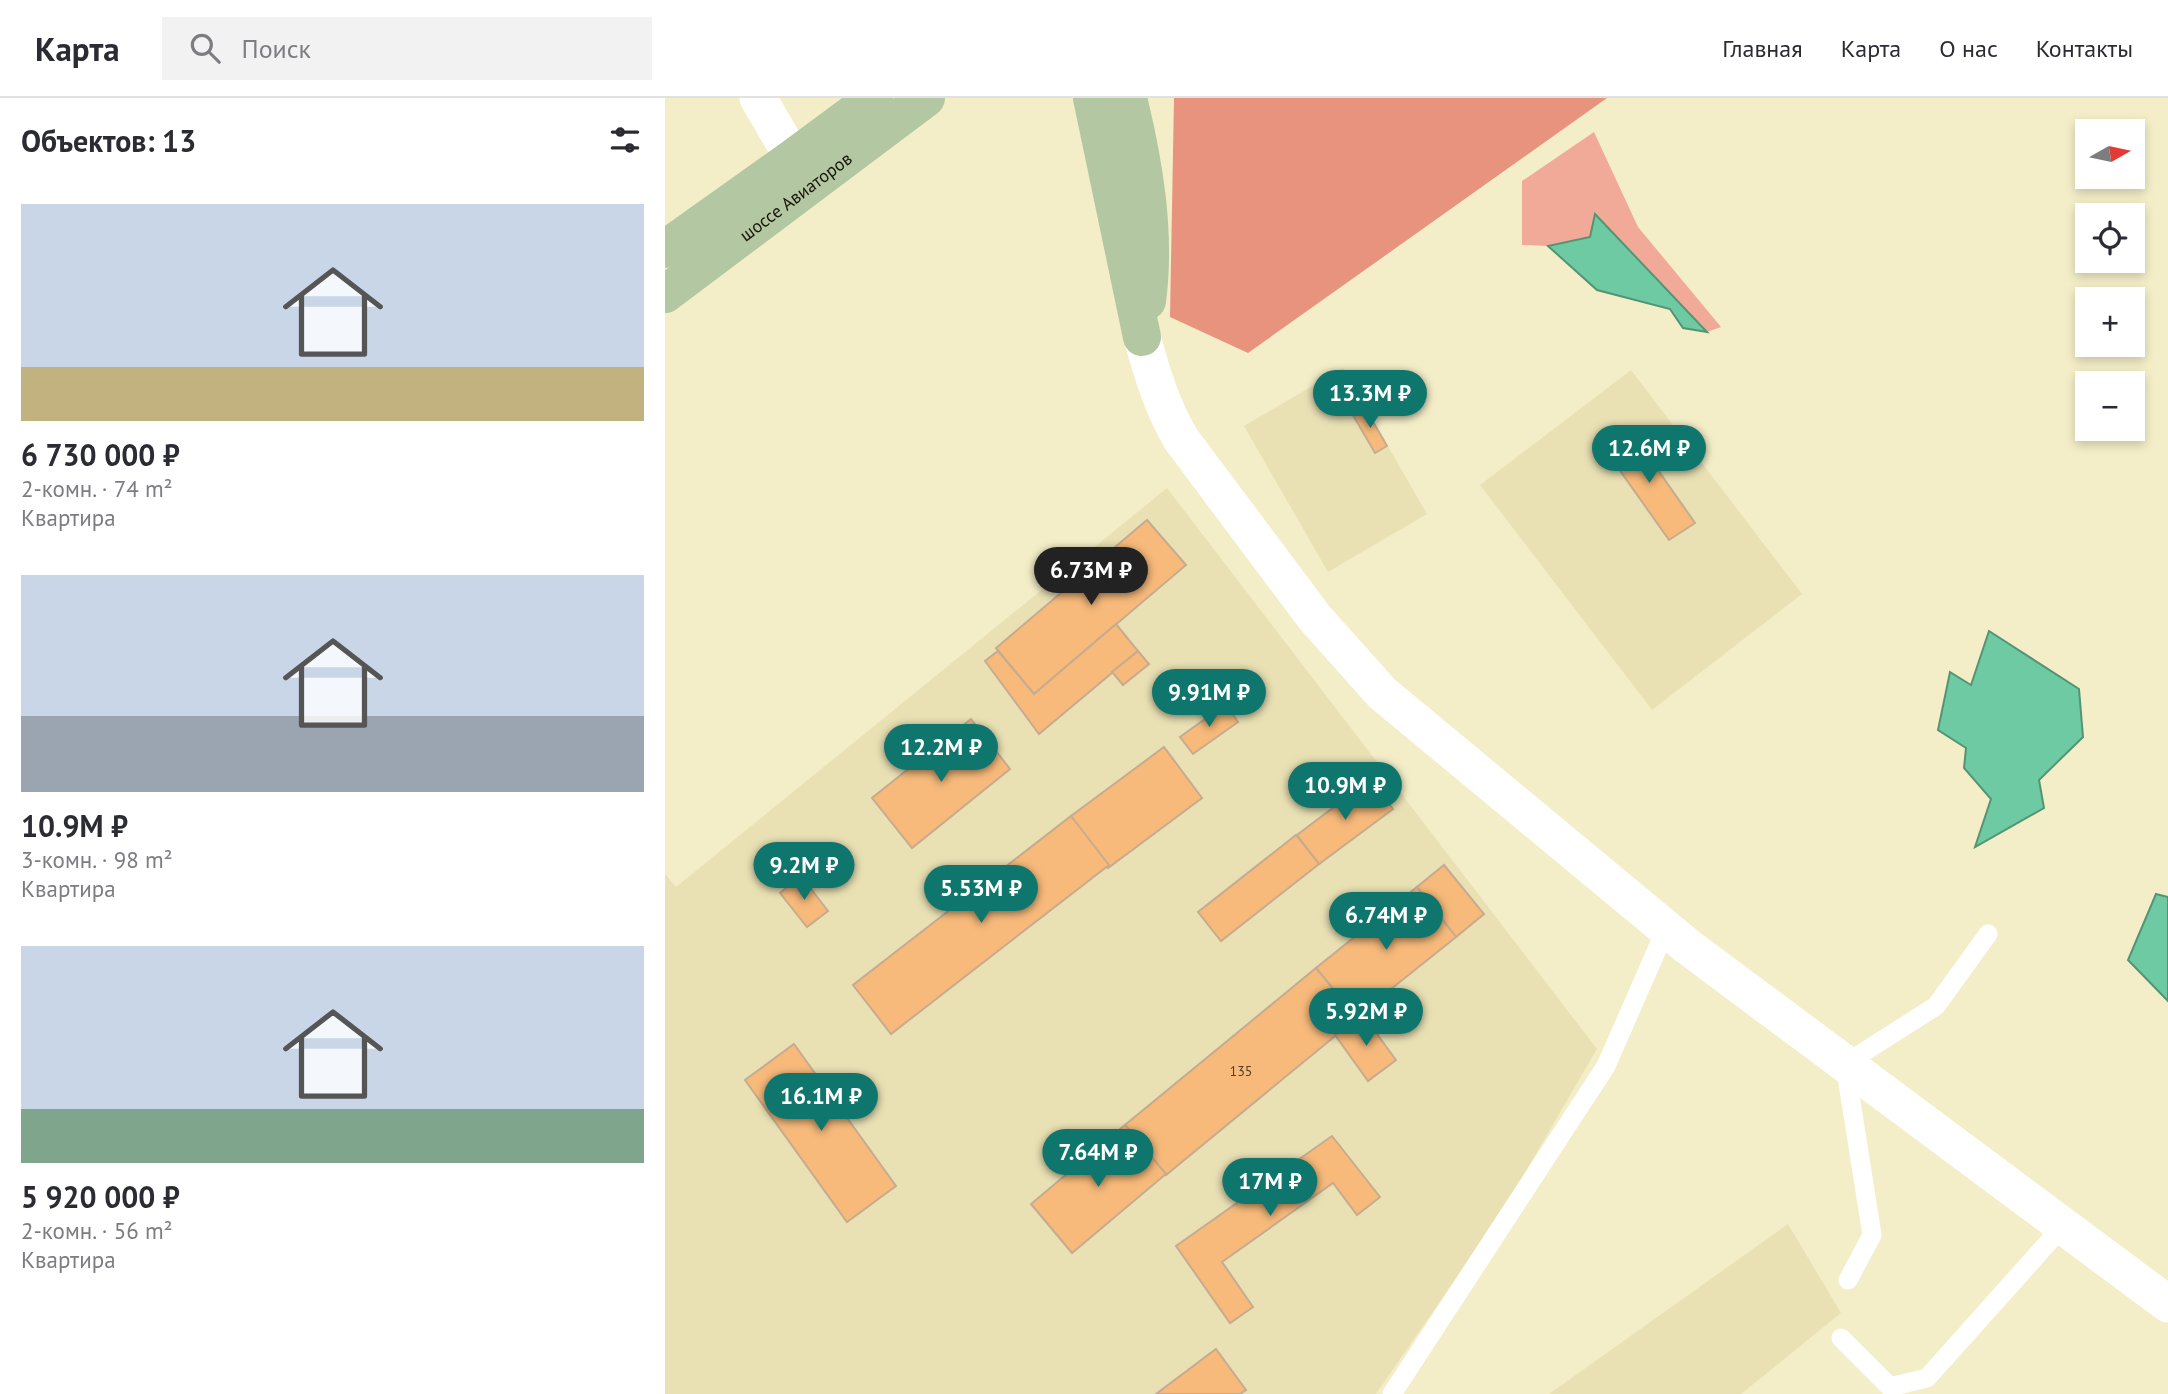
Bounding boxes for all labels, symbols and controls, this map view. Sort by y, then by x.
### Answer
search box [162,17,652,80]
text: Карта [35,27,120,70]
icon: search [186,29,224,67]
text: Поиск [242,32,311,65]
text: Главная [1722,33,1803,64]
text: Карта [1841,33,1901,64]
text: О нас [1939,33,1998,64]
text: Контакты [2036,33,2133,64]
north arrow [2075,119,2145,189]
map controls [2075,119,2145,441]
text: Объектов: 13 [21,121,196,160]
icon: filters [606,121,644,159]
street label: шоссе Авиаторов [734,146,856,246]
button: locate [2075,203,2145,273]
icon: home [270,249,396,375]
button: + [2075,287,2145,357]
pin: 13.3M ₽ [1305,370,1435,430]
button: − [2075,371,2145,441]
text: 13.3M ₽ [1329,378,1411,407]
pin: 12.6M ₽ [1584,426,1714,485]
text: 12.6M ₽ [1608,433,1690,462]
text: 6 730 000 ₽ [21,435,180,474]
text: 2-комн. · 74 m² [21,474,173,503]
text: Квартира [21,503,116,532]
pin: 6.73M ₽ [1026,547,1156,607]
text: 6.73M ₽ [1050,555,1132,584]
icon: home [270,620,396,746]
pin: 9.91M ₽ [1144,670,1274,729]
text: 9.91M ₽ [1168,677,1250,706]
pin: 12.2M ₽ [876,724,1006,784]
text: 12.2M ₽ [900,732,982,761]
pin: 10.9M ₽ [1280,762,1410,822]
text: 10.9M ₽ [1304,770,1386,799]
text: 10.9M ₽ [21,806,128,845]
pin: 9.2M ₽ [747,842,861,902]
text: 3-комн. · 98 m² [21,845,173,874]
text: 9.2M ₽ [769,850,839,879]
pin: 5.53M ₽ [916,866,1046,925]
text: 5.53M ₽ [940,873,1022,902]
text: Квартира [21,874,116,903]
pin: 6.74M ₽ [1321,892,1451,952]
text: 6.74M ₽ [1345,900,1427,929]
pin: 5.92M ₽ [1301,988,1431,1048]
icon: home [270,991,396,1117]
text: 5.92M ₽ [1325,996,1407,1025]
house number: 135 [1230,1062,1252,1080]
pin: 16.1M ₽ [756,1074,886,1133]
text: 16.1M ₽ [780,1081,862,1110]
pin: 7.64M ₽ [1033,1130,1163,1189]
text: 7.64M ₽ [1058,1137,1138,1166]
pin: 17M ₽ [1221,1158,1319,1218]
text: 17M ₽ [1238,1166,1302,1195]
text: 5 920 000 ₽ [21,1177,180,1216]
text: 2-комн. · 56 m² [21,1216,173,1245]
text: Квартира [21,1245,116,1274]

